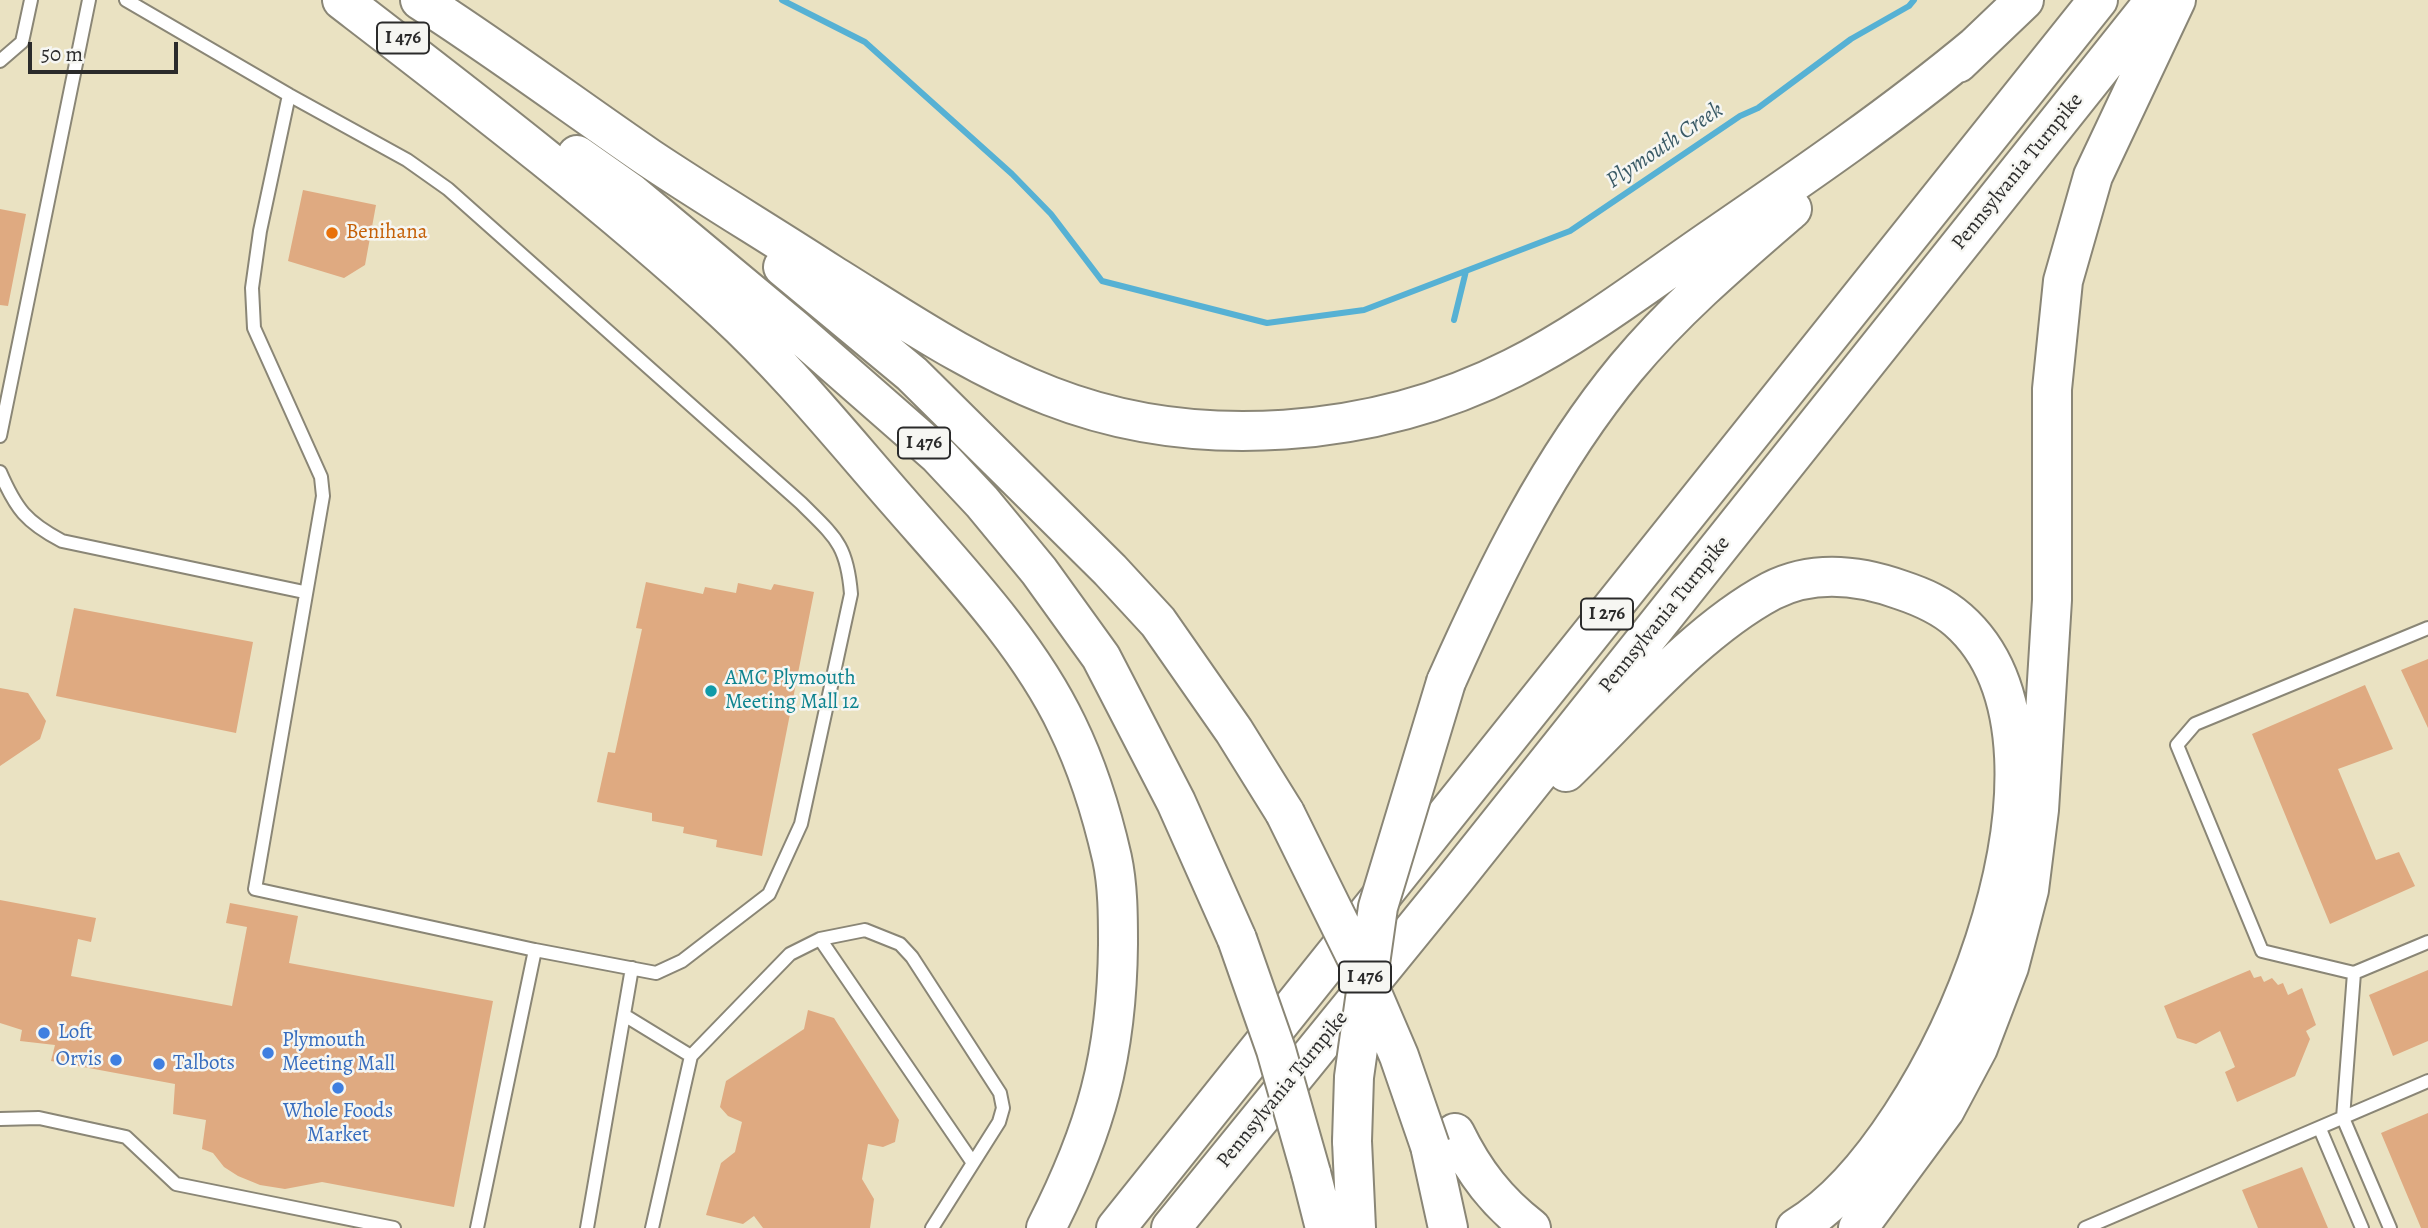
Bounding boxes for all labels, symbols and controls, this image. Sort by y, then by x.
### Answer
road number: I 476 [377,22,429,54]
scale bar [32,28,182,72]
text: 50 m [41,40,83,68]
street label: Pennsylvania Turnpike [1947,89,2089,255]
water label: Plymouth Creek [1601,97,1729,195]
place label: Benihana [346,220,427,246]
marker: Benihana [324,225,340,241]
road number: I 476 [898,428,950,458]
street label: Pennsylvania Turnpike [1594,532,1736,698]
road number: I 276 [1581,598,1633,629]
place label: AMC Plymouth Meeting Mall 12 [725,666,859,716]
marker: AMC Plymouth Meeting Mall 12 [703,683,719,699]
road number: I 476 [1339,962,1391,993]
street label: Pennsylvania Turnpike [1212,1007,1354,1173]
place label: Loft [58,1020,93,1046]
marker: Loft [36,1025,52,1041]
place label: Plymouth Meeting Mall [282,1028,395,1078]
marker: Plymouth Meeting Mall [260,1045,276,1061]
place label: Orvis [55,1047,102,1073]
place label: Talbots [173,1051,235,1077]
marker: Orvis [108,1052,124,1068]
marker: Talbots [151,1056,167,1072]
marker: Whole Foods Market [330,1080,346,1096]
place label: Whole Foods Market [283,1099,393,1149]

